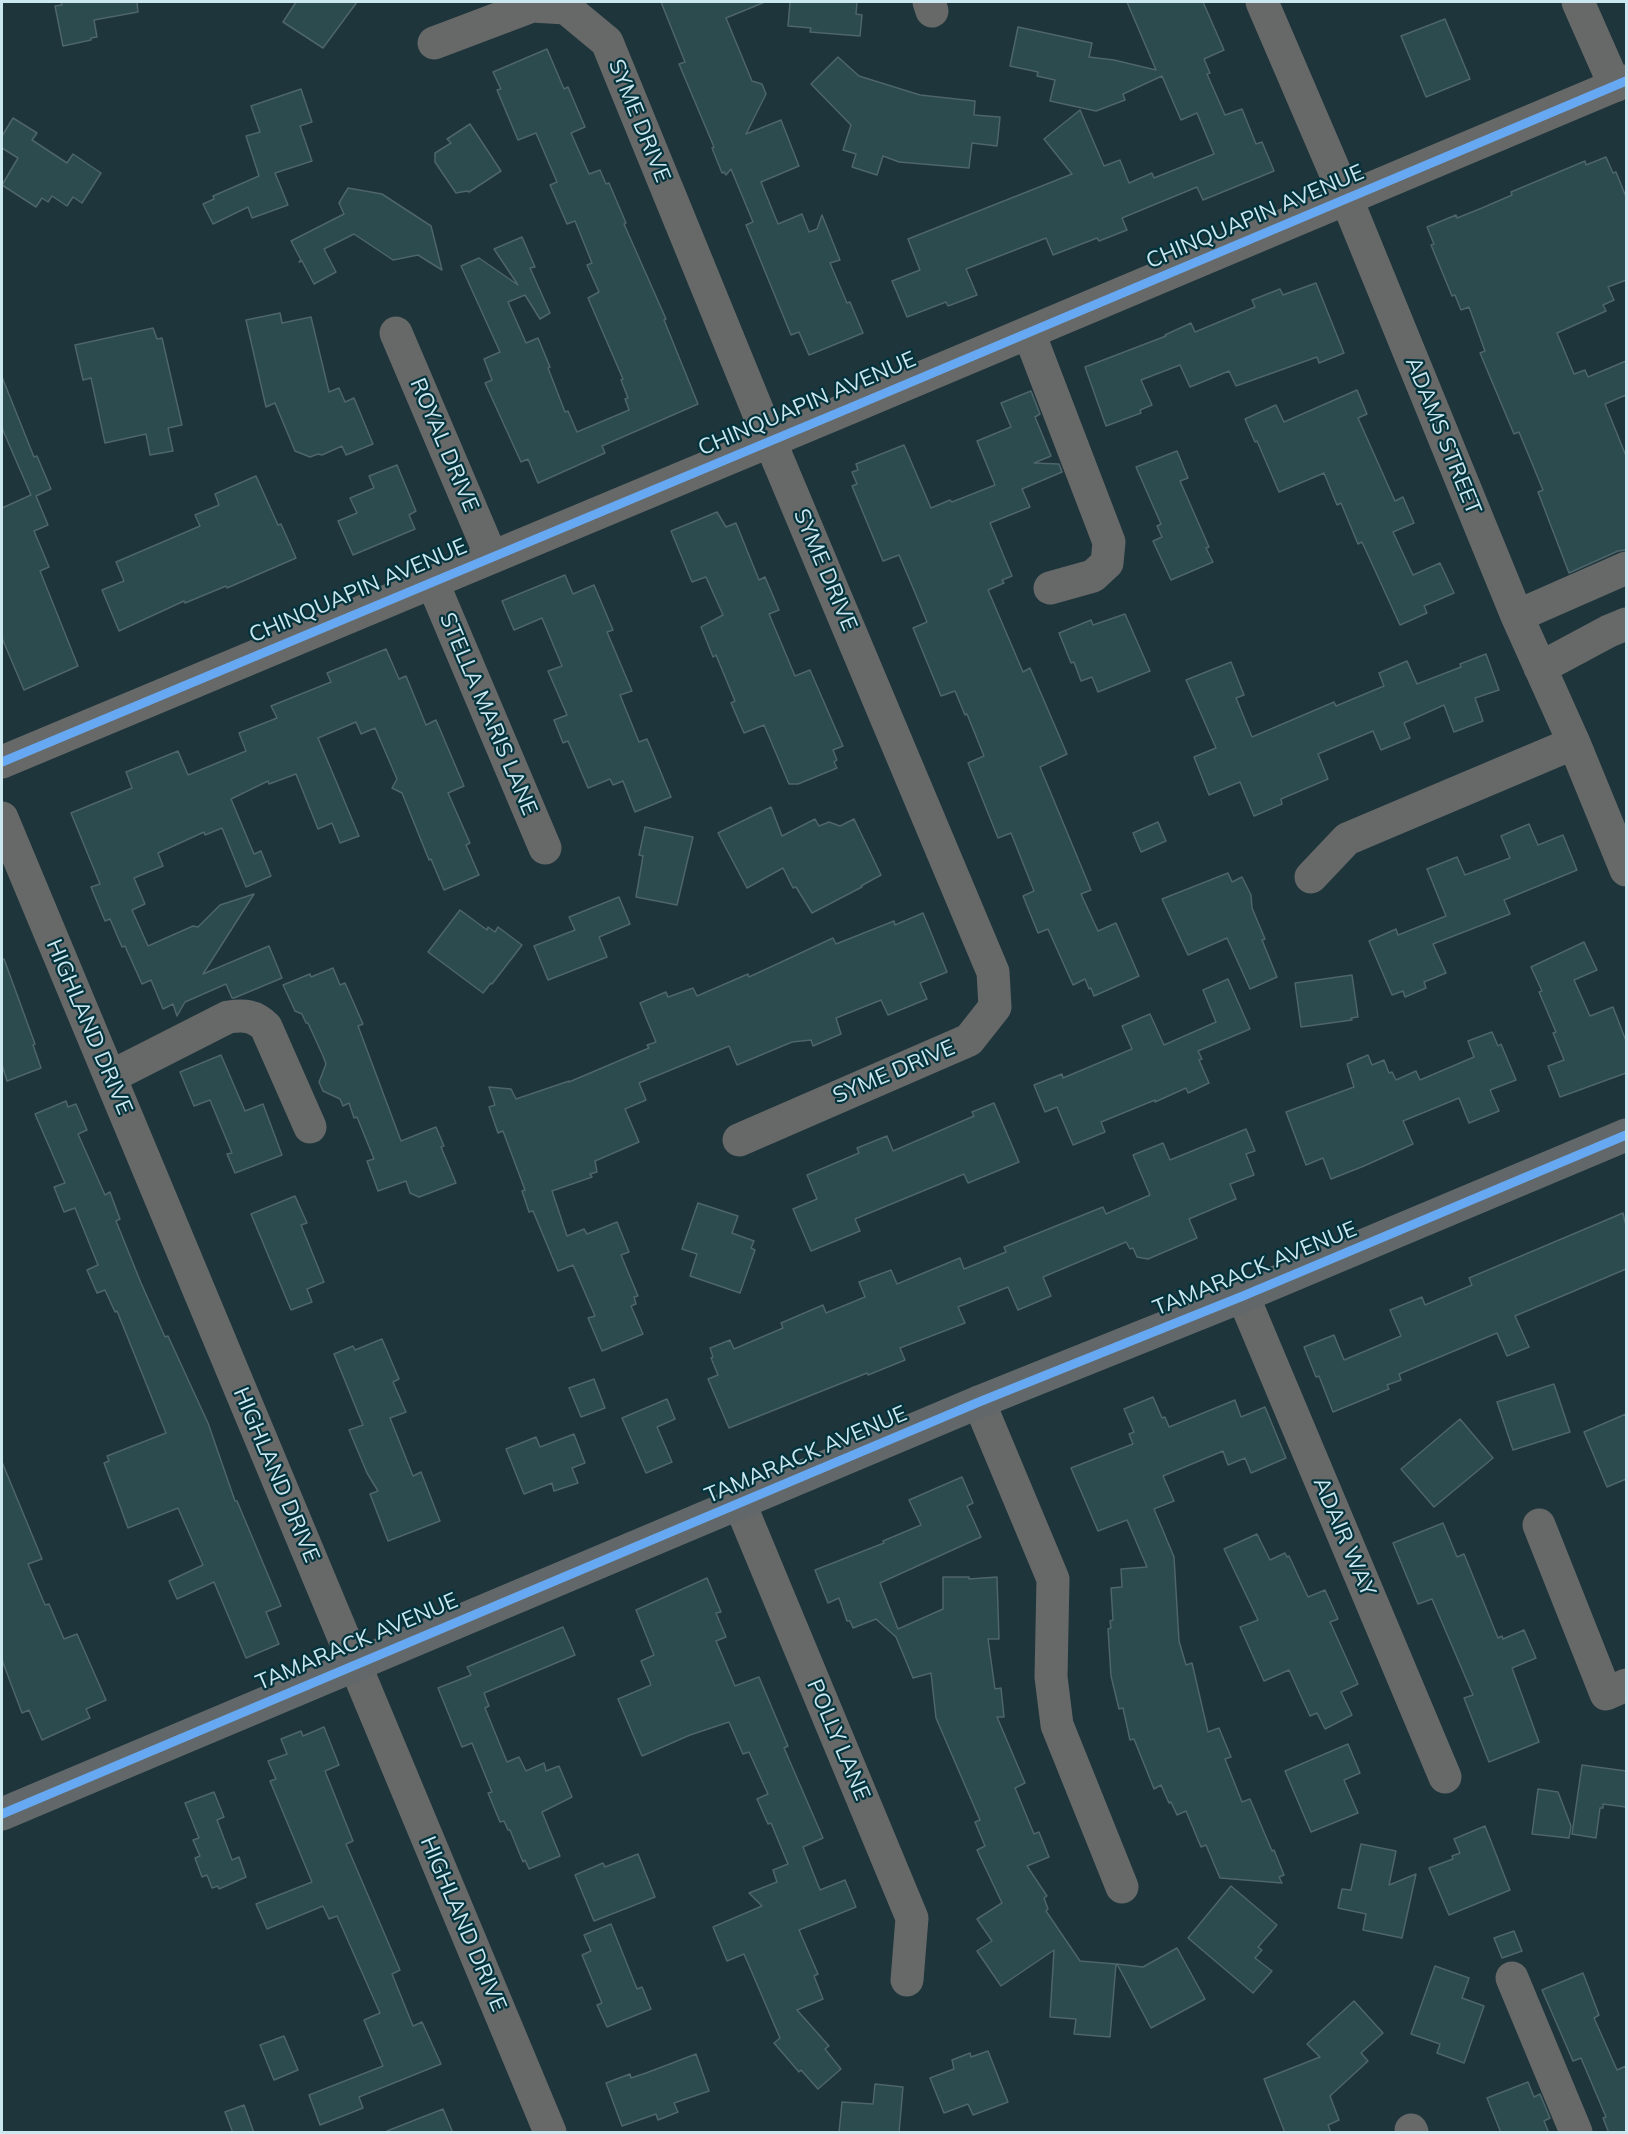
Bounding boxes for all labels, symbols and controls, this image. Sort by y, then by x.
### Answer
street label: SYME DRIVE [602,56,676,186]
street label: CHINQUAPIN AVENUE [1142,159,1368,275]
street label: CHINQUAPIN AVENUE [694,346,920,462]
street label: ADAMS STREET [1399,353,1487,519]
street label: ROYAL DRIVE [404,374,484,516]
street label: SYME DRIVE [787,505,863,635]
street label: CHINQUAPIN AVENUE [245,533,471,649]
street label: STELLA MARIS LANE [433,609,543,819]
street label: HIGHLAND DRIVE [40,936,138,1118]
street label: SYME DRIVE [829,1034,959,1110]
street label: TAMARACK AVENUE [1149,1216,1361,1322]
street label: HIGHLAND DRIVE [227,1384,325,1566]
street label: TAMARACK AVENUE [701,1400,911,1510]
street label: ADAIR WAY [1307,1474,1381,1600]
street label: TAMARACK AVENUE [252,1587,462,1697]
street label: POLLY LANE [801,1676,875,1804]
street label: HIGHLAND DRIVE [414,1833,512,2015]

